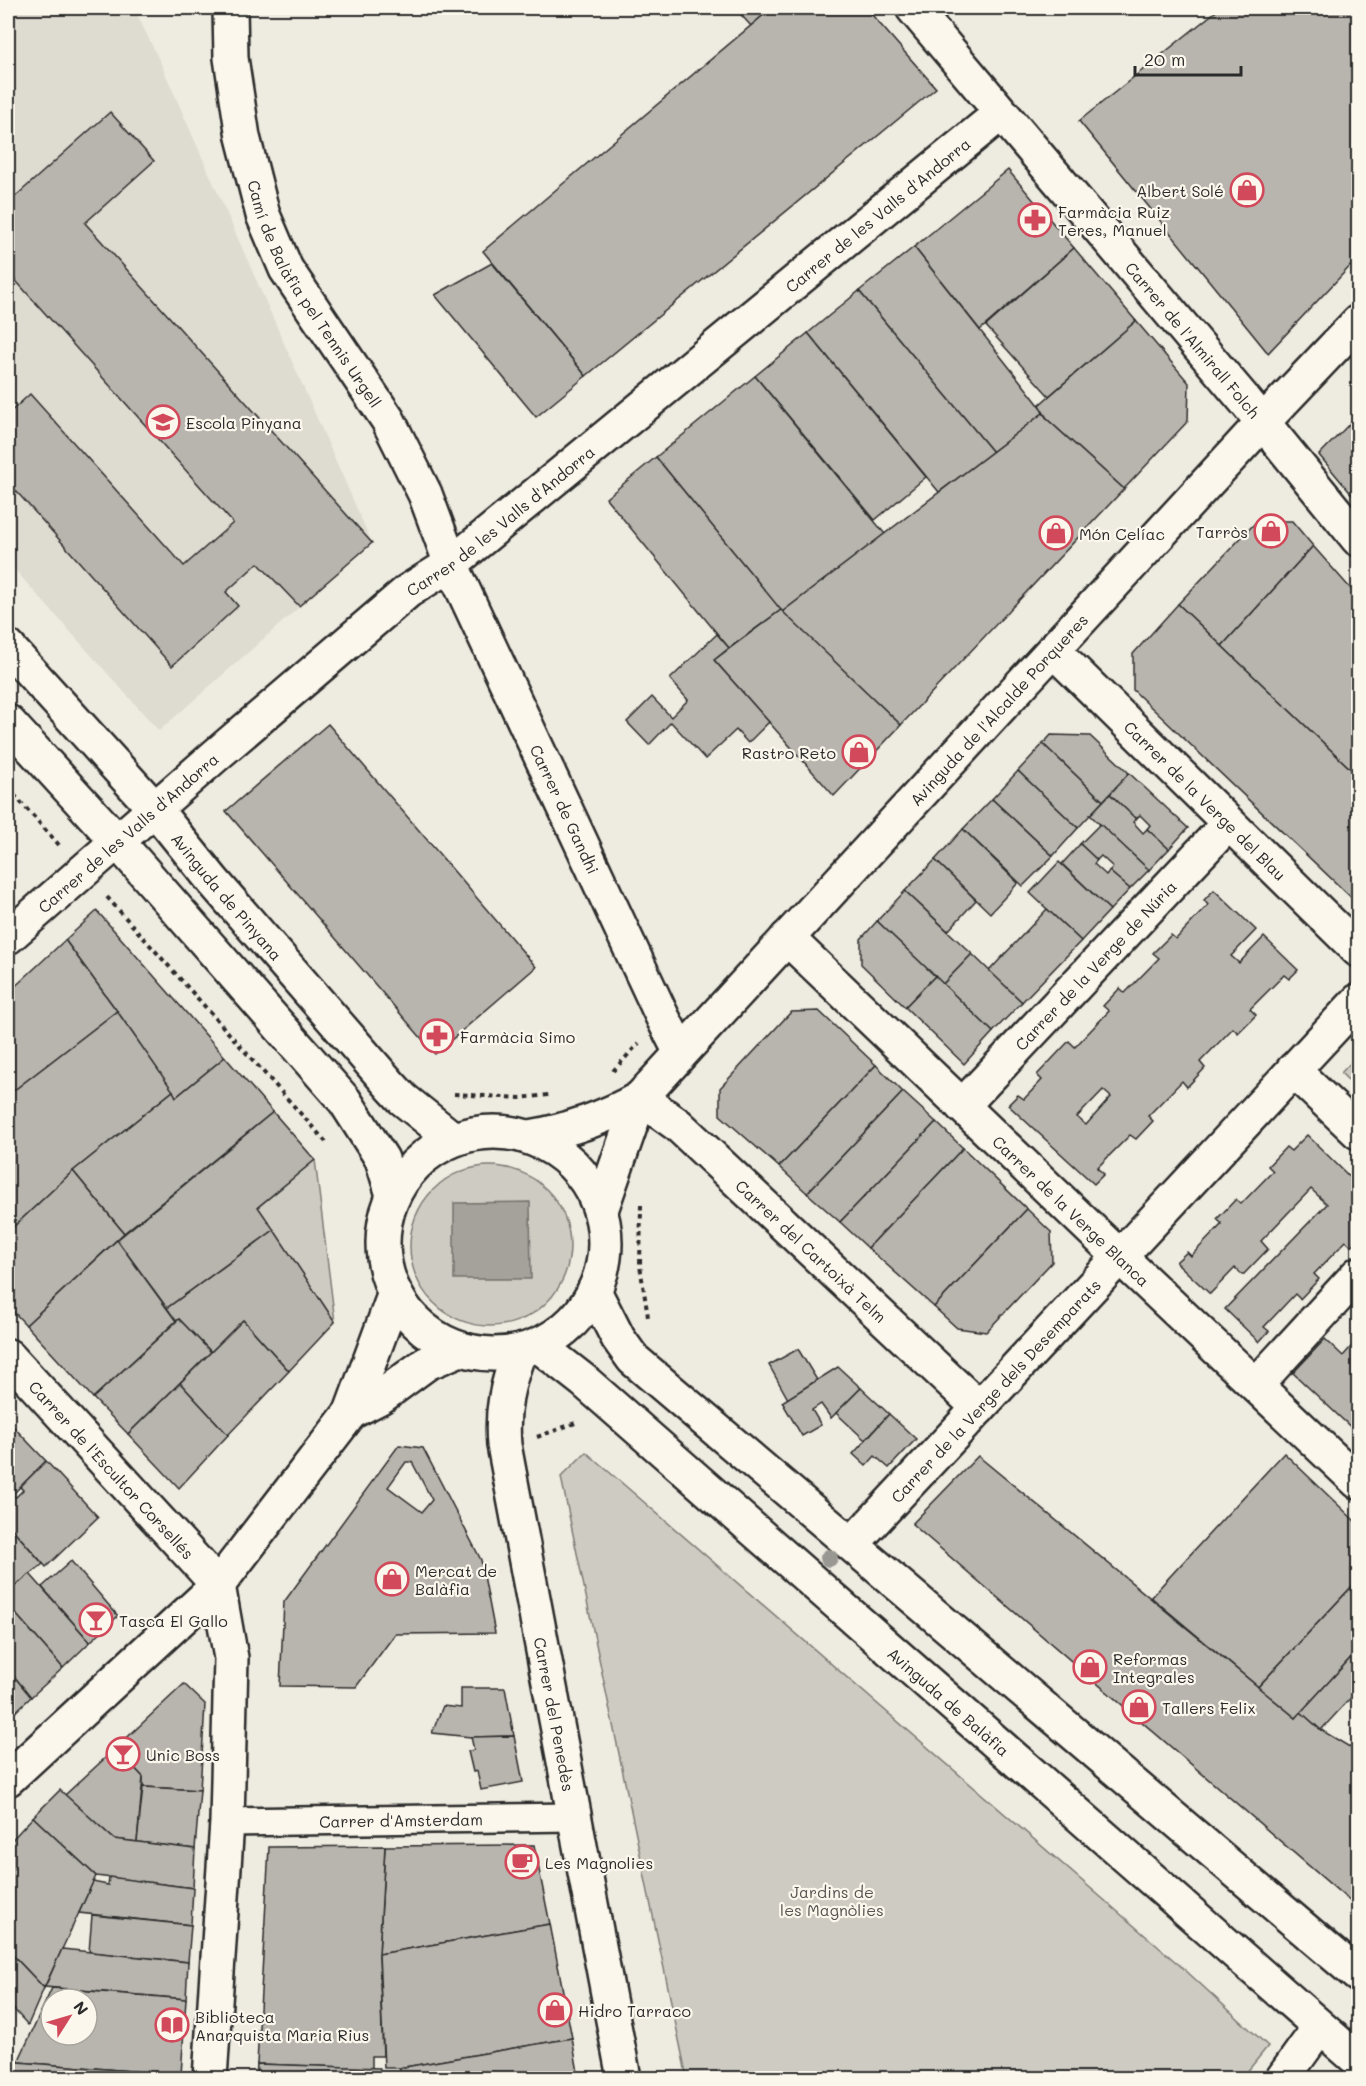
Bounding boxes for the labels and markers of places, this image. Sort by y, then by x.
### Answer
shop icon: Albert Solé [1229,172,1265,208]
place label: Albert Solé [1136,180,1224,201]
place label: Farmàcia Ruiz Teres, Manuel [1058,201,1170,240]
pharmacy icon: Farmàcia Ruiz Teres, Manuel [1017,202,1053,238]
school or university icon: Escola Pinyana [145,404,181,440]
place label: Escola Pinyana [186,412,302,433]
shop icon: Tarròs [1253,513,1289,549]
shop icon: Món Celíac [1038,515,1074,551]
place label: Tarròs [1196,521,1248,542]
place label: Món Celíac [1079,523,1165,544]
shop icon: Rastro Reto [841,734,877,770]
place label: Rastro Reto [742,742,836,763]
pharmacy icon: Farmàcia Simo [419,1018,455,1054]
place label: Farmàcia Simo [460,1026,575,1047]
place label: Mercat de Balàfia [415,1560,497,1599]
shop icon: Mercat de Balàfia [374,1561,410,1597]
bar icon: Tasca El Gallo [78,1602,114,1638]
place label: Tasca El Gallo [119,1610,228,1631]
place label: Reformas Integrales [1113,1648,1195,1687]
shop icon: Reformas Integrales [1072,1649,1108,1685]
shop icon: Tallers Felix [1121,1689,1157,1725]
place label: Tallers Felix [1162,1697,1256,1718]
bar icon: Unic Boss [105,1736,141,1772]
place label: Unic Boss [146,1744,220,1765]
cafe icon: Les Magnolies [504,1844,540,1880]
place label: Les Magnolies [545,1852,653,1873]
shop icon: Hidro Tarraco [537,1992,573,2028]
place label: Hidro Tarraco [578,2000,691,2021]
place label: Biblioteca Anarquista Maria Rius [195,2006,369,2045]
library icon: Biblioteca Anarquista Maria Rius [154,2007,190,2043]

